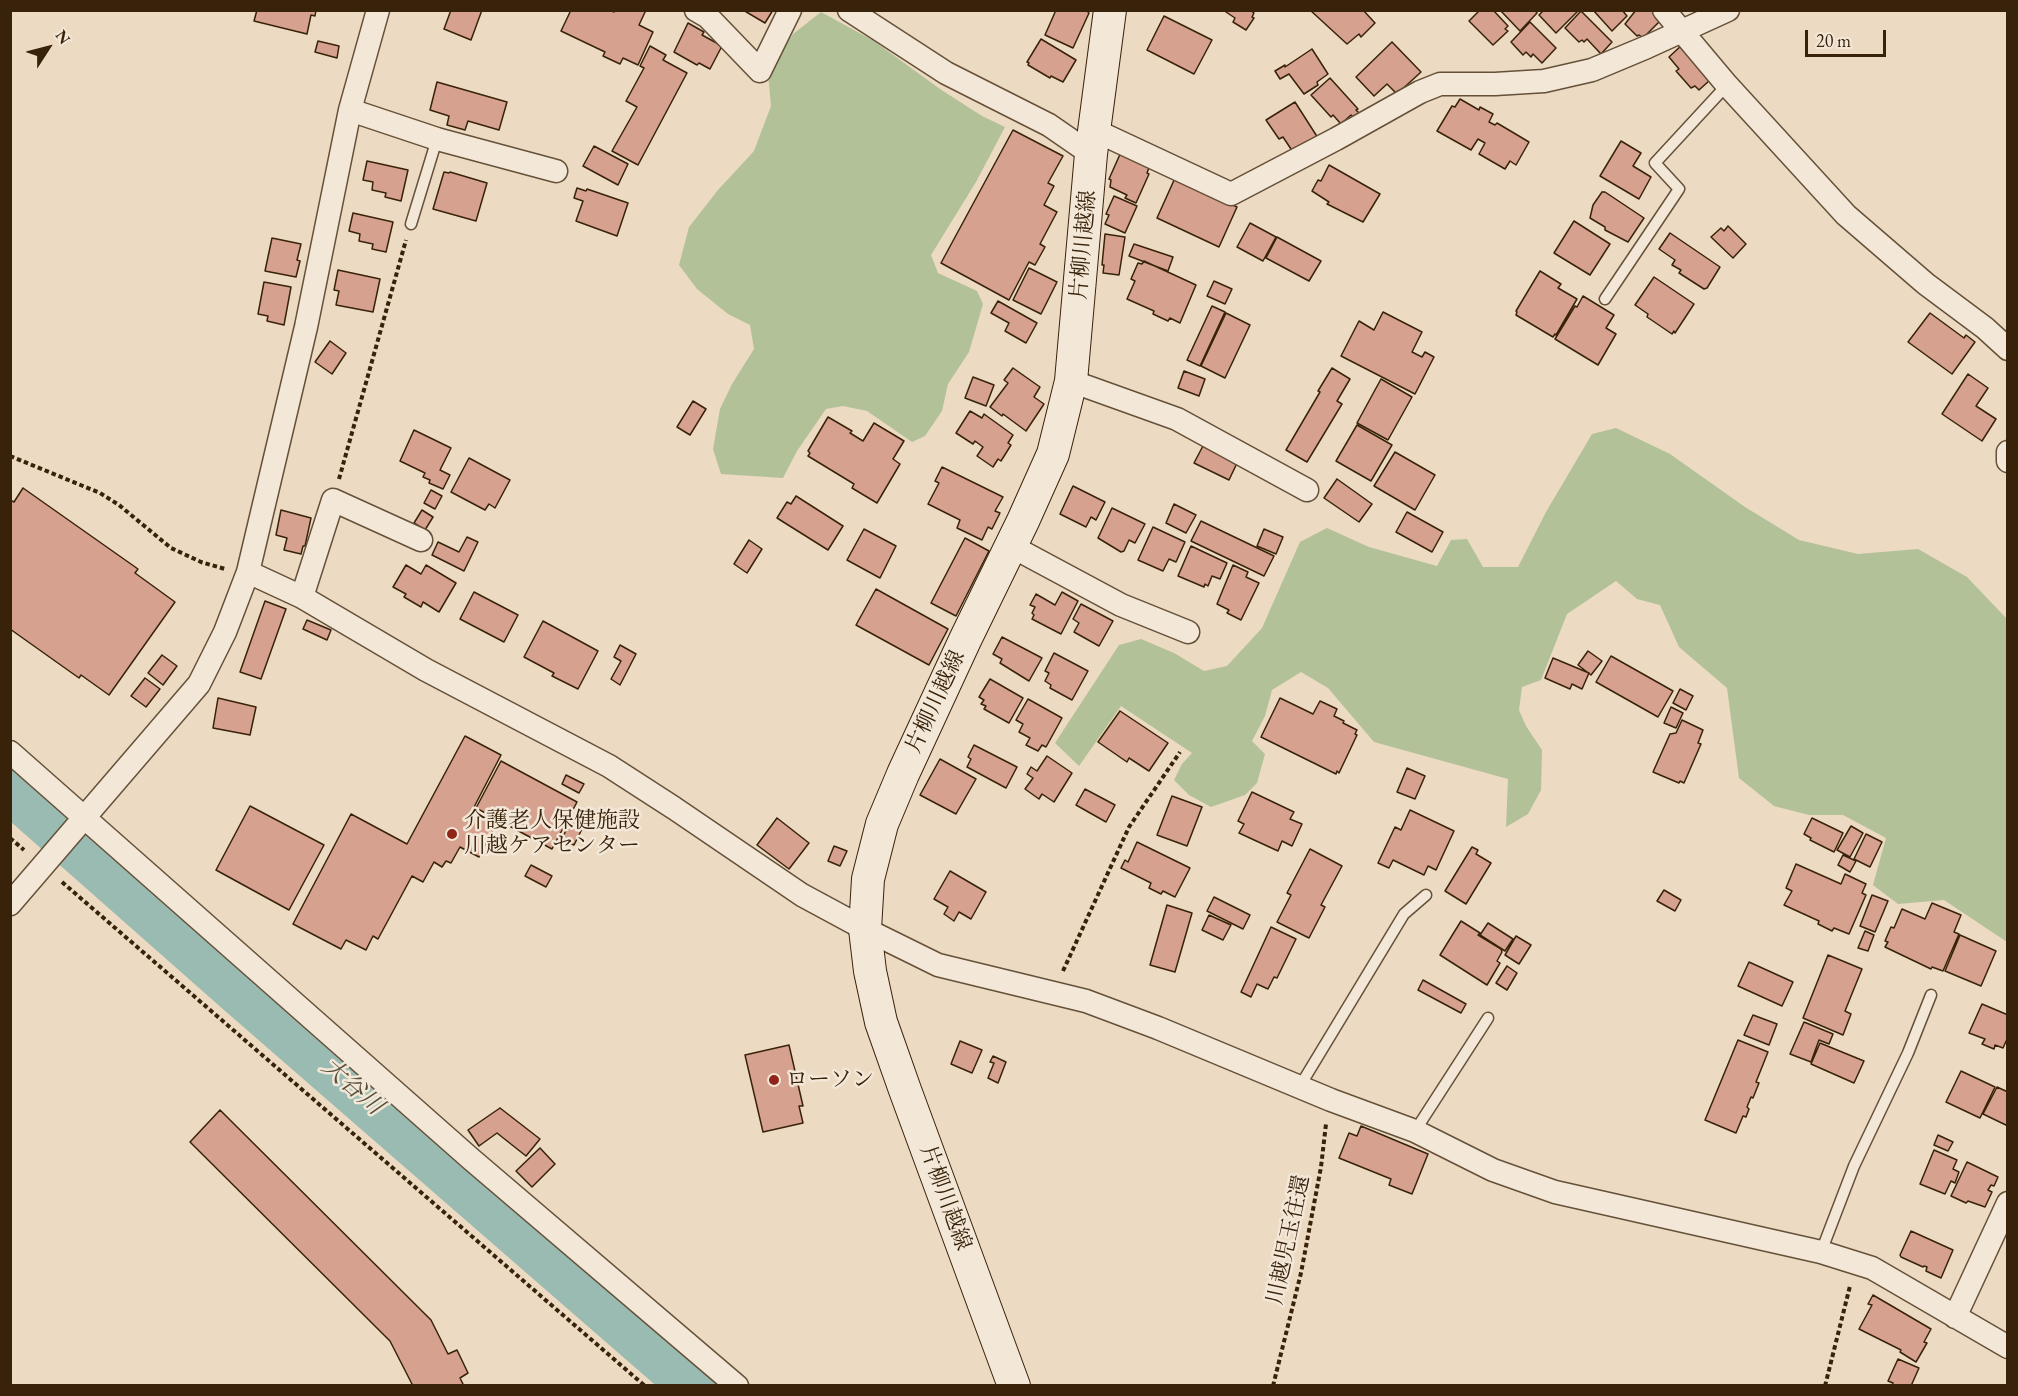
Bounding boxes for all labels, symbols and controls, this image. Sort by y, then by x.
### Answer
north arrow [18,18,78,78]
scale bar [1808,18,1889,56]
text: N [51,26,75,49]
text: 20 m [1816,29,1851,52]
street label: 片柳川越線 [1066,189,1102,301]
street label: 片柳川越線 [901,647,971,757]
place label: 介護老人保健施設 川越ケアセンター [464,808,640,860]
marker: 介護老人保健施設 川越ケアセンター [445,827,459,841]
water label: 大谷川 [315,1053,389,1121]
place label: ローソン [786,1067,874,1093]
marker: ローソン [767,1073,781,1087]
street label: 片柳川越線 [914,1142,976,1254]
street label: 川越児玉往還 [1262,1173,1316,1307]

